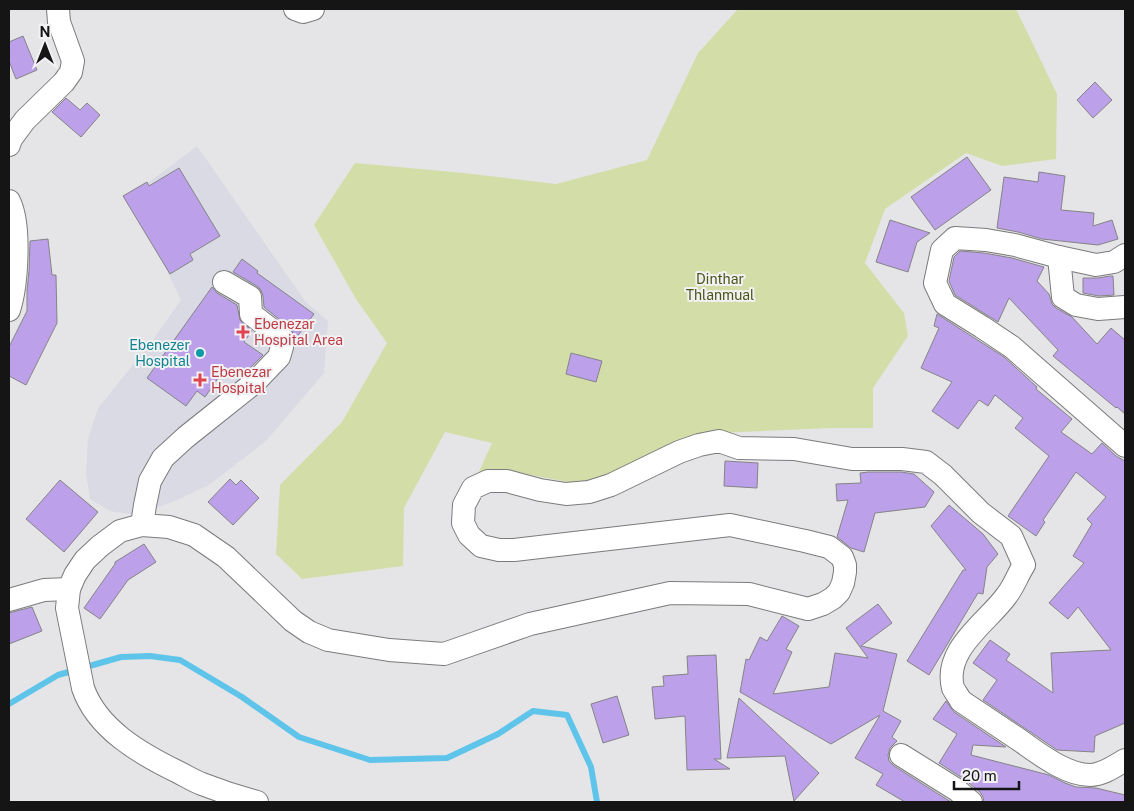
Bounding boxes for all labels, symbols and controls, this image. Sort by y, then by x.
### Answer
north arrow [20,20,70,70]
text: N [40,24,50,40]
park label: Dinthar Thlanmual [686,271,754,303]
place label: Ebenezar Hospital Area [254,316,343,348]
marker: Ebenezar Hospital Area [236,325,250,339]
place label: Ebenezer Hospital [129,337,190,369]
marker: Ebenezer Hospital [194,347,206,359]
place label: Ebenezar Hospital [211,364,272,396]
marker: Ebenezar Hospital [193,373,207,387]
scale bar [954,758,1019,790]
text: 20 m [962,767,997,784]

